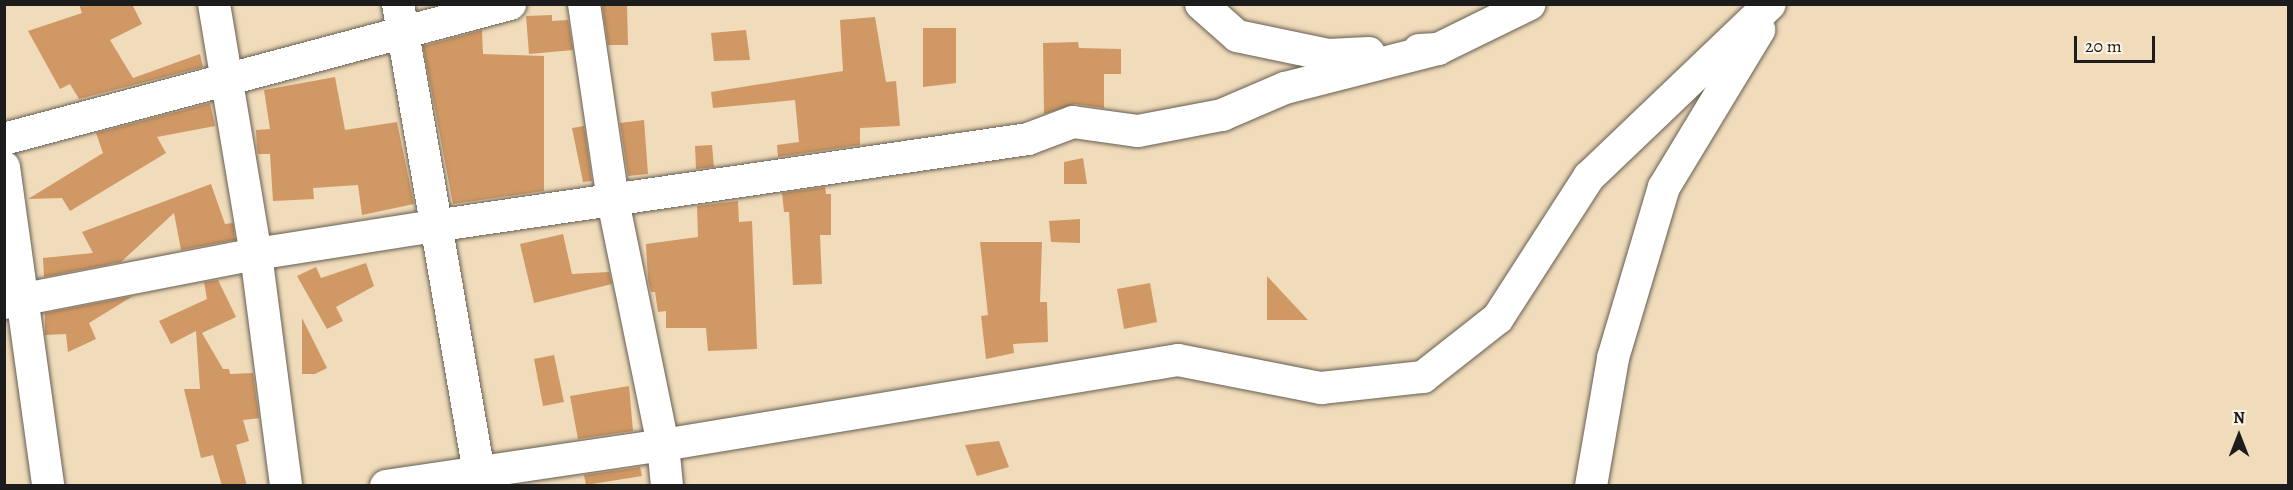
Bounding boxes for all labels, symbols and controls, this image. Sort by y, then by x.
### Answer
scale bar [2077,24,2158,62]
text: 20 m [2085,34,2122,58]
north arrow [2209,406,2269,466]
text: N [2233,407,2245,429]

